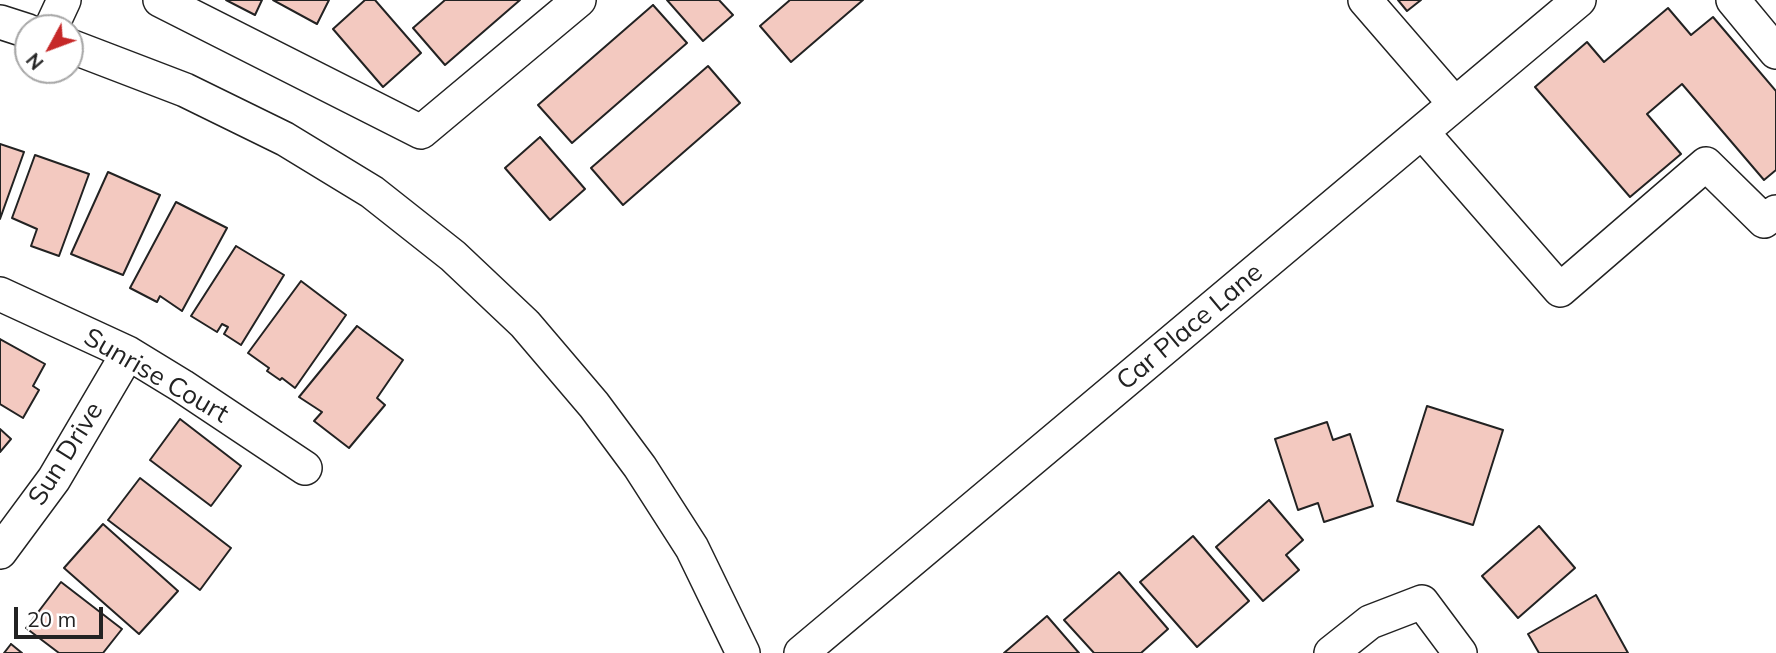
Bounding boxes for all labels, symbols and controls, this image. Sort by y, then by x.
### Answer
north arrow [14,14,84,84]
text: N [21,48,48,75]
street label: Car Place Lane [1111,257,1269,397]
street label: Sunrise Court [78,322,234,430]
street label: Sun Drive [22,397,110,511]
scale bar [18,594,107,638]
text: 20 m [27,606,76,632]

